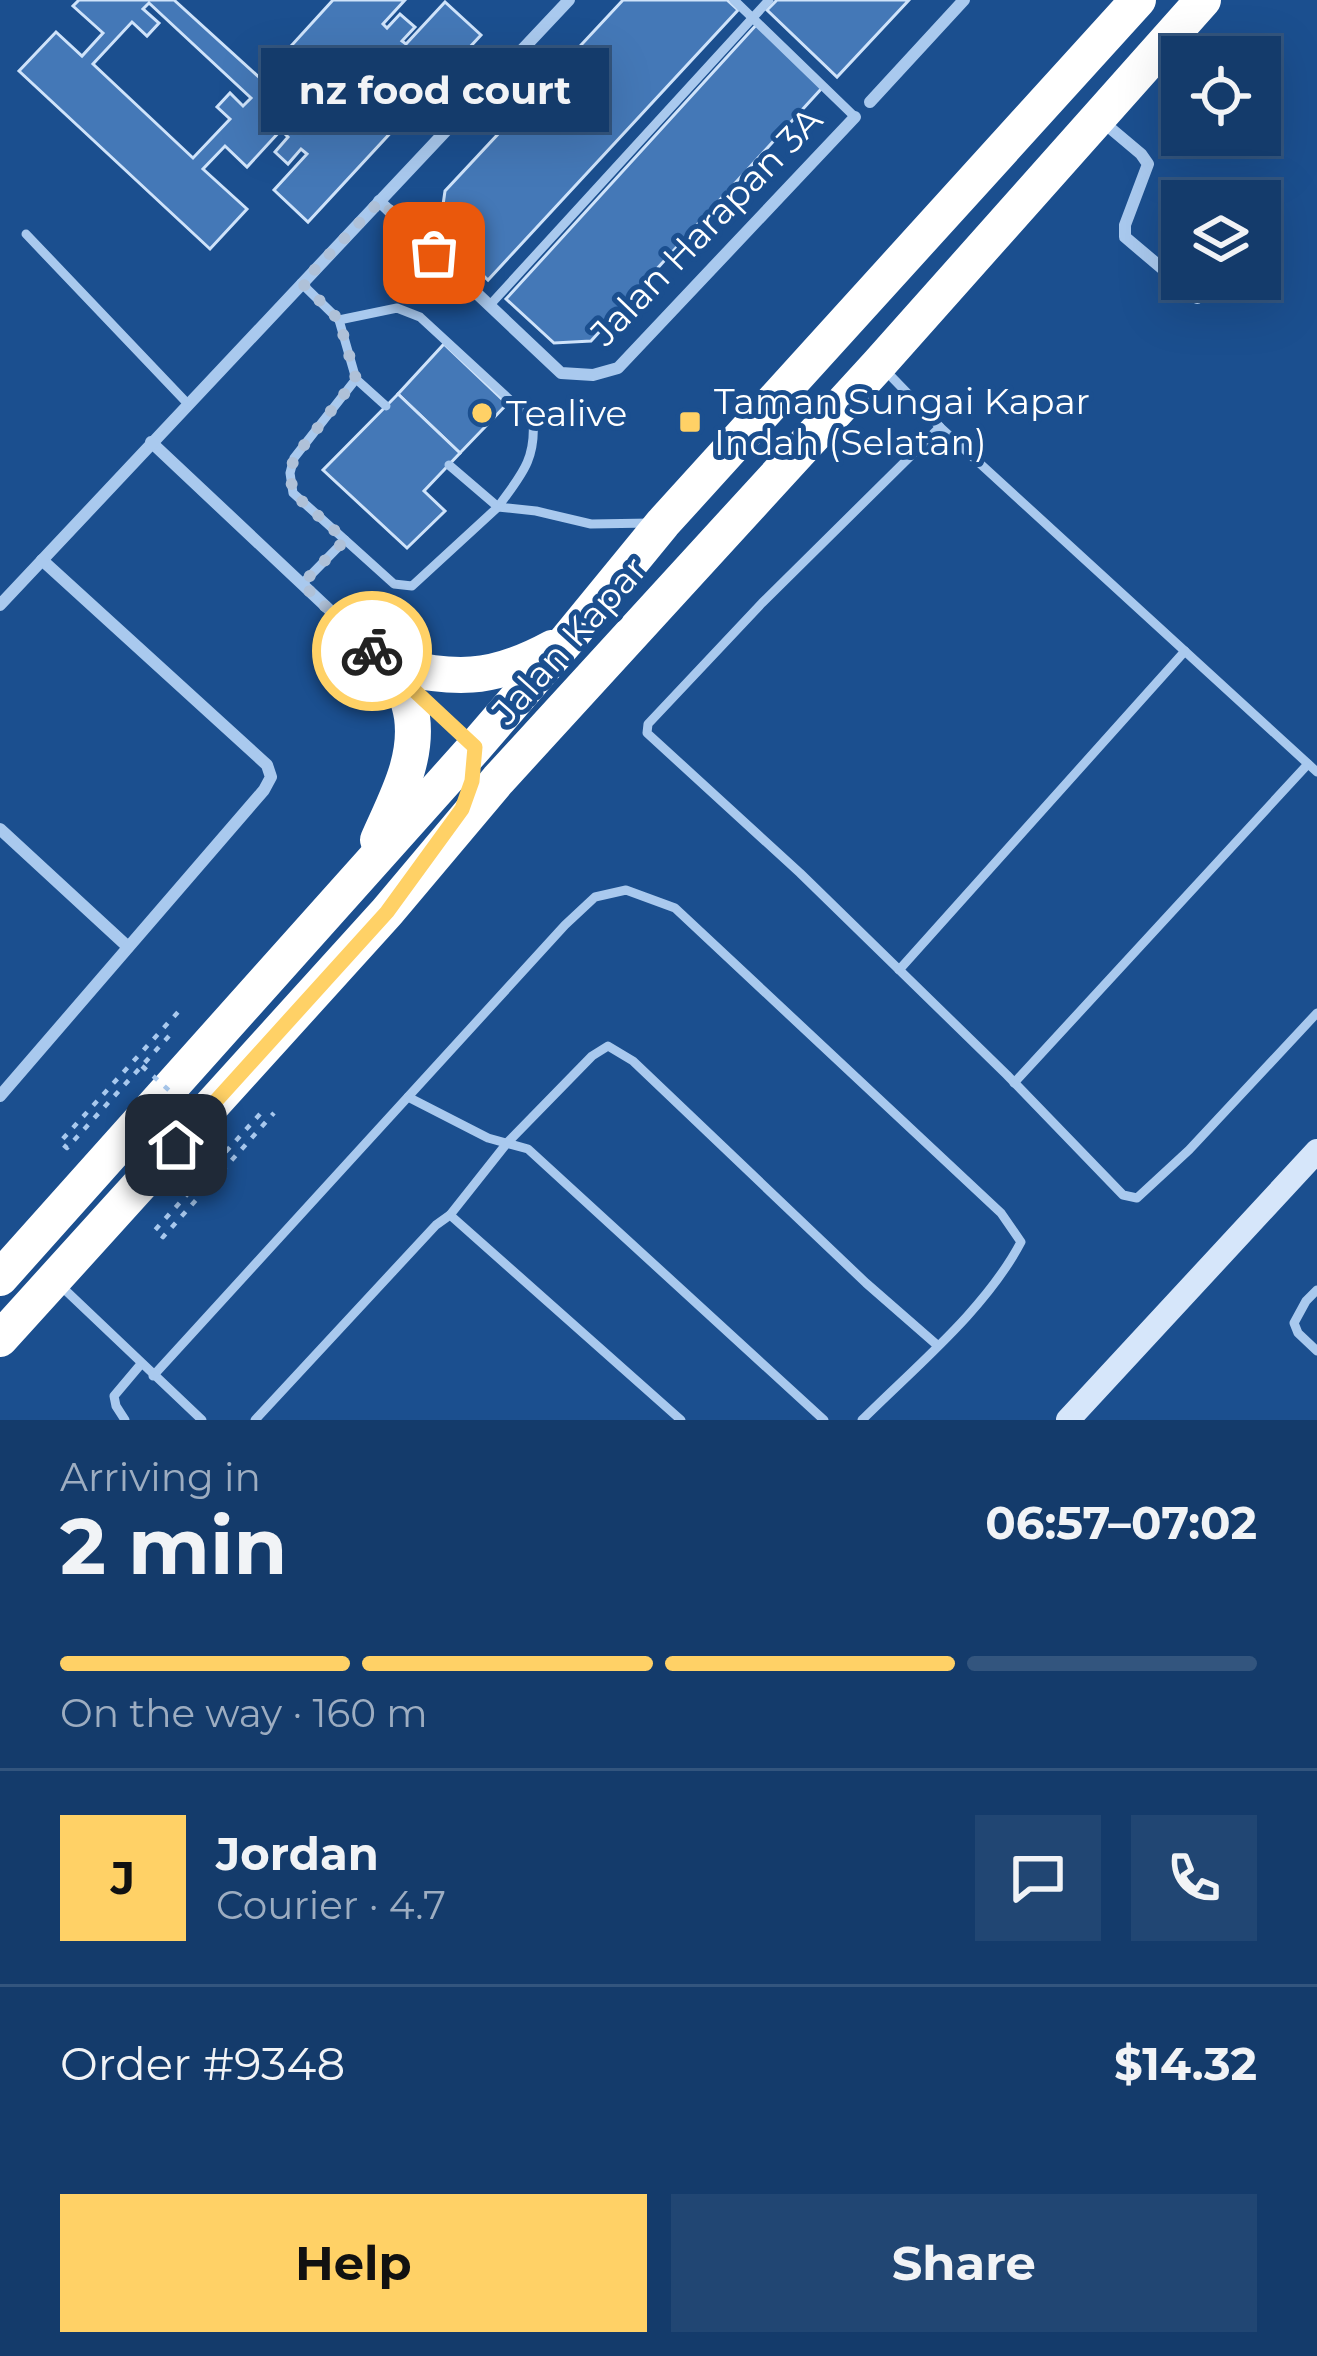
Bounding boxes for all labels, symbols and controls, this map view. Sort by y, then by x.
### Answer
map controls [1161,36,1281,300]
button: locate [1161,36,1281,156]
callout: nz food court [260,49,608,133]
text: nz food court [299,66,571,114]
street label: Jalan Harapan 3A [580,98,831,355]
button: layers [1161,180,1281,300]
pin [383,202,485,304]
icon: bag [401,220,467,286]
place label: Taman Sungai Kapar Indah (Selatan) [714,379,1090,464]
place label: Tealive [506,391,627,435]
marker: Tealive [469,400,495,426]
marker: Taman Sungai Kapar Indah (Selatan) [677,409,703,435]
street label: Jalan Kapar [482,547,656,734]
courier [312,591,432,711]
icon: bike [339,618,405,684]
pin [125,1094,227,1196]
icon: home [143,1112,209,1178]
text: Arriving in [60,1453,261,1501]
text: 06:57–07:02 [985,1495,1257,1550]
text: 2 min [60,1498,287,1594]
text: On the way · 160 m [60,1689,428,1737]
button: chat [975,1815,1101,1941]
button: phone [1131,1815,1257,1941]
text: Jordan [216,1826,379,1881]
text: J [111,1850,135,1905]
text: Courier · 4.7 [216,1881,446,1929]
text: Order #9348 [60,2036,345,2091]
text: $14.32 [1114,2036,1257,2091]
button: Help [60,2194,647,2332]
button: Share [671,2194,1257,2332]

